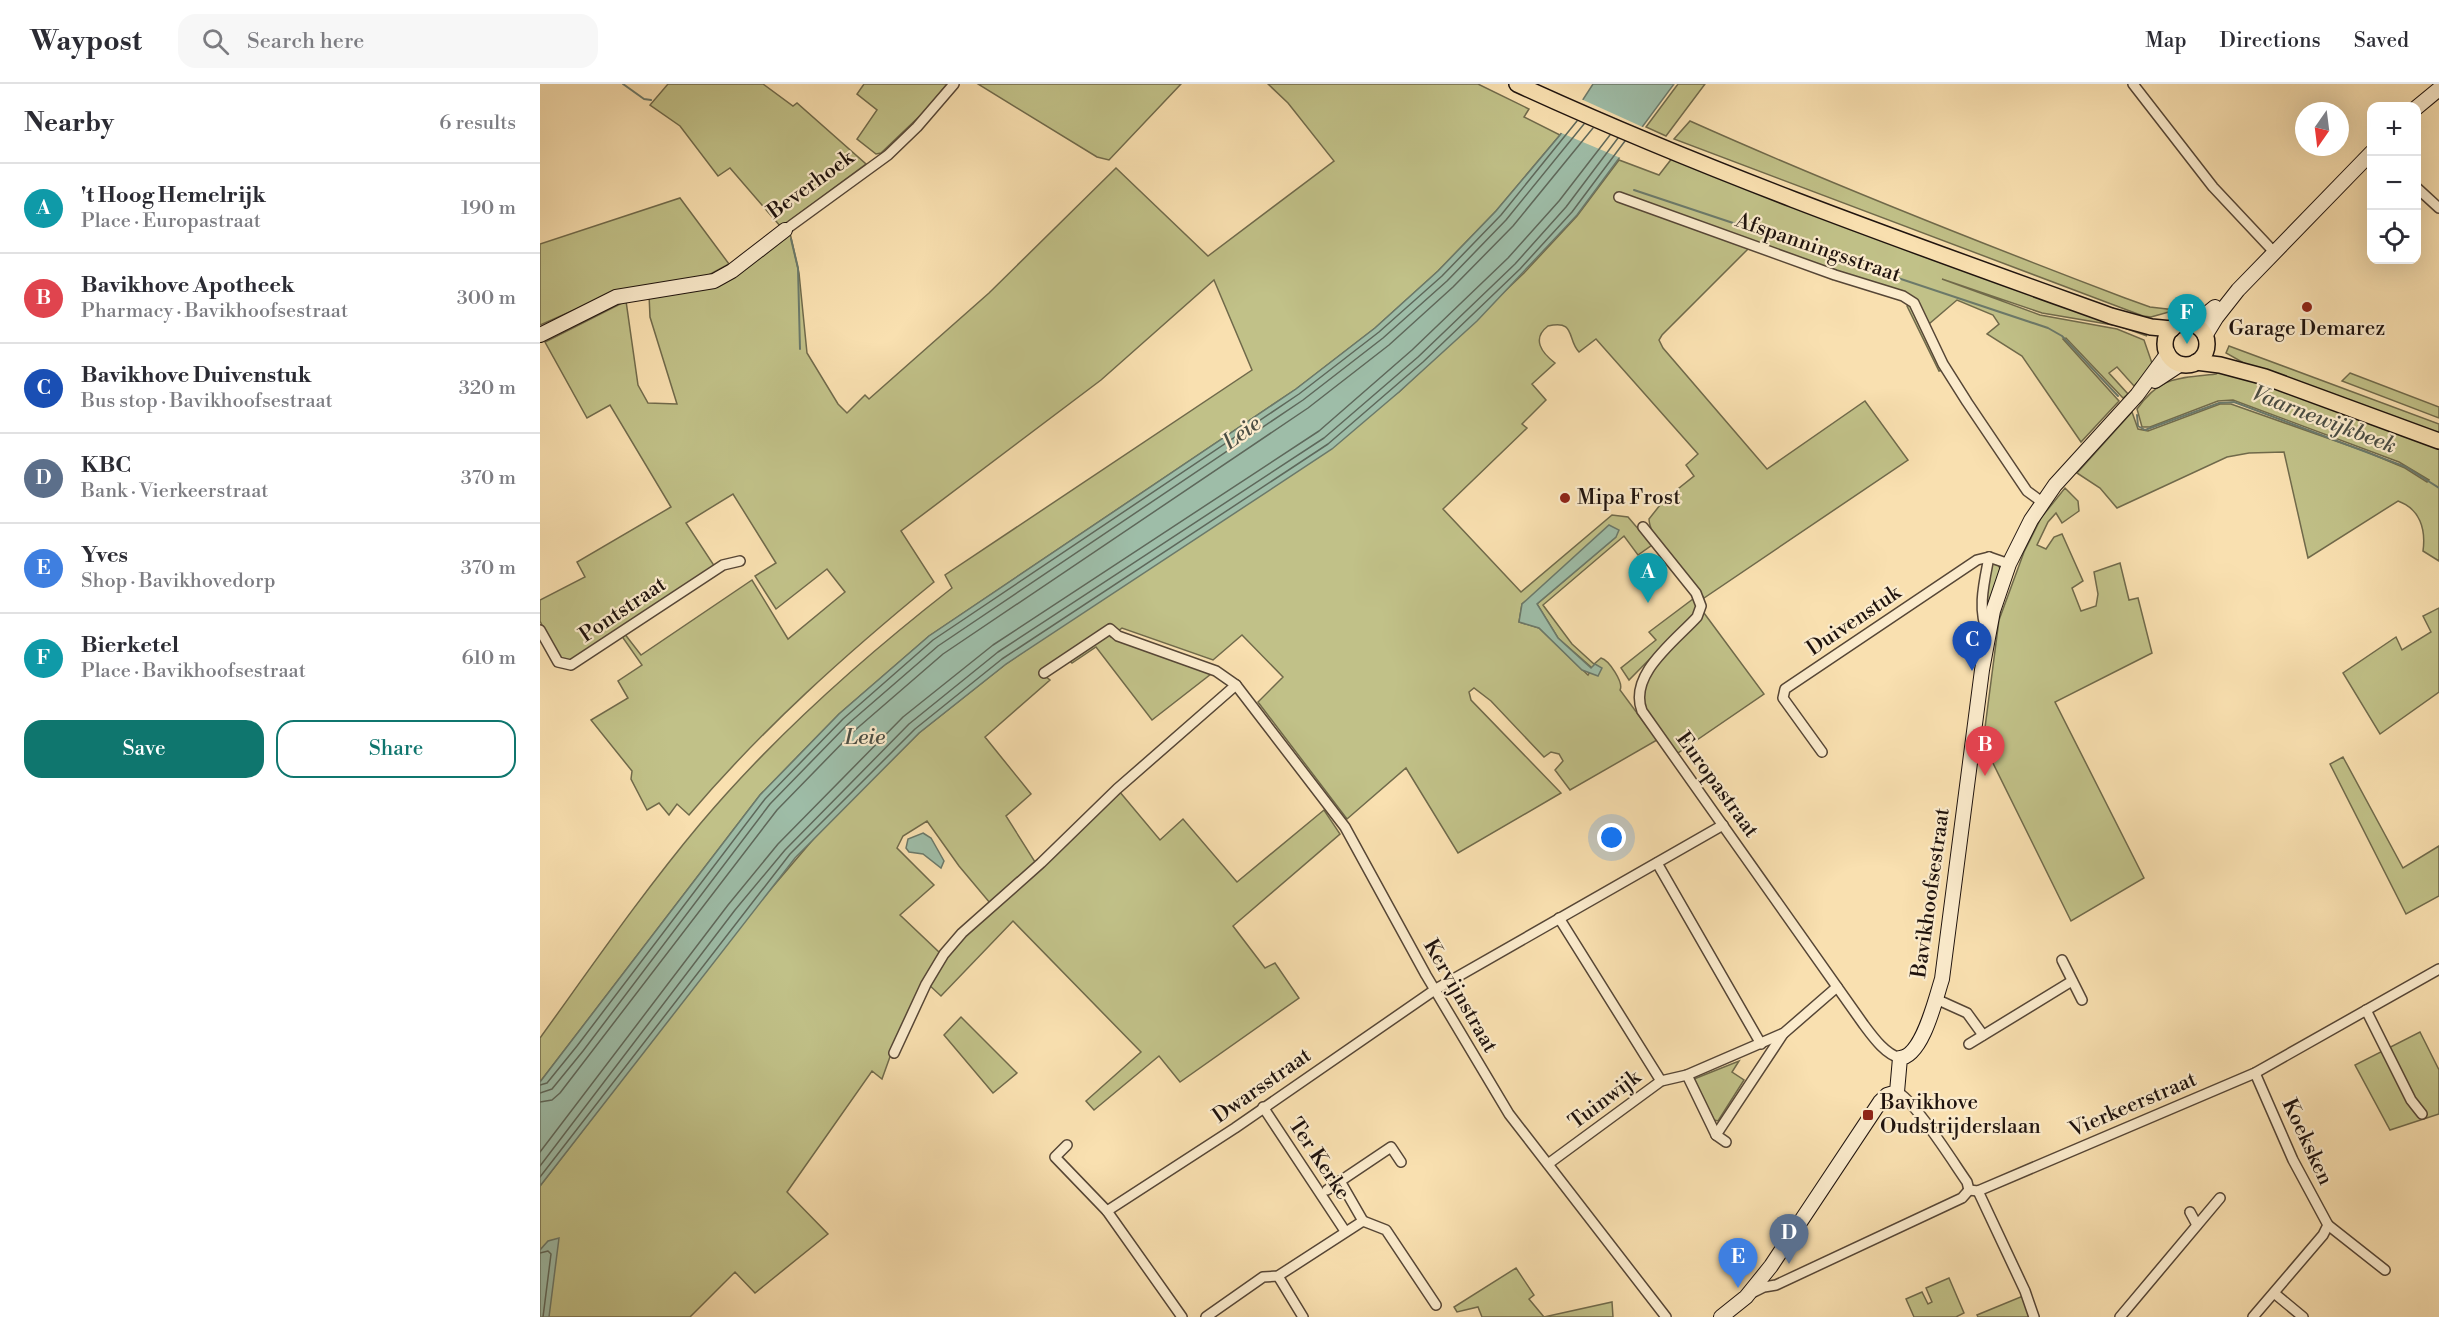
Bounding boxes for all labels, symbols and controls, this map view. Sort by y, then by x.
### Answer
search box [178,14,598,68]
text: Waypost [30,24,142,59]
icon: search [199,25,232,58]
text: Search here [247,28,364,55]
text: Map [2145,28,2187,54]
text: Directions [2220,28,2321,54]
text: Saved [2354,28,2409,54]
north arrow [2295,102,2349,156]
map controls [2367,102,2421,264]
button: + [2367,102,2421,156]
text: Nearby [24,107,114,139]
text: 6 results [439,111,516,136]
street label: Beverhoek [762,144,860,226]
button: − [2367,156,2421,210]
text: 't Hoog Hemelrijk [81,182,266,209]
text: A [36,196,51,221]
text: 190 m [461,196,516,221]
street label: Afspanningsstraat [1731,207,1905,289]
text: Place · Europastraat [81,209,261,234]
button: locate [2367,210,2421,264]
text: Bavikhove Apotheek [81,272,295,299]
text: B [36,286,51,311]
text: 300 m [457,286,516,311]
pin: F [2168,294,2206,344]
text: Pharmacy · Bavikhoofsestraat [81,299,348,324]
marker: Garage Demarez [2300,300,2314,314]
place label: Garage Demarez [2229,316,2385,342]
text: Bavikhove Duivenstuk [81,362,311,389]
text: C [36,376,51,401]
text: 320 m [459,376,516,401]
water label: Vaarnewijkbeek [2248,380,2400,460]
text: Bus stop · Bavikhoofsestraat [81,389,333,414]
water label: Leie [1217,410,1266,456]
text: KBC [81,452,131,479]
text: D [36,466,51,491]
text: 370 m [461,466,516,491]
text: Bank · Vierkeerstraat [81,479,268,504]
place label: Mipa Frost [1577,485,1681,511]
marker: Mipa Frost [1558,491,1572,505]
text: Yves [81,542,128,569]
pin: A [1628,554,1668,603]
text: E [37,556,50,581]
text: 370 m [461,556,516,581]
text: Shop · Bavikhovedorp [81,569,276,594]
street label: Pontstraat [575,571,672,649]
street label: Duivenstuk [1802,579,1907,662]
pin: C [1952,622,1992,671]
text: Bierketel [81,632,179,659]
text: F [36,646,51,671]
text: 610 m [462,646,516,671]
text: Place · Bavikhoofsestraat [81,659,306,684]
button: Save [24,720,264,778]
button: Share [276,720,516,778]
water label: Leie [844,724,885,751]
pin: B [1966,726,2004,776]
street label: Europastraat [1670,727,1764,843]
street label: Bavikhoofsestraat [1906,806,1956,981]
your location [1597,823,1626,852]
street label: Kervijnstraat [1417,935,1503,1058]
street label: Dwarsstraat [1208,1042,1317,1129]
street label: Tuinwijk [1564,1064,1647,1135]
street label: Vierkeerstraat [2065,1066,2201,1144]
place label: Bavikhove Oudstrijderslaan [1879,1090,2041,1140]
street label: Koeksken [2276,1095,2339,1190]
marker: Bavikhove Oudstrijderslaan [1861,1108,1875,1122]
street label: Ter Kerke [1282,1113,1356,1205]
pin: D [1770,1214,1808,1264]
pin: E [1718,1238,1758,1288]

